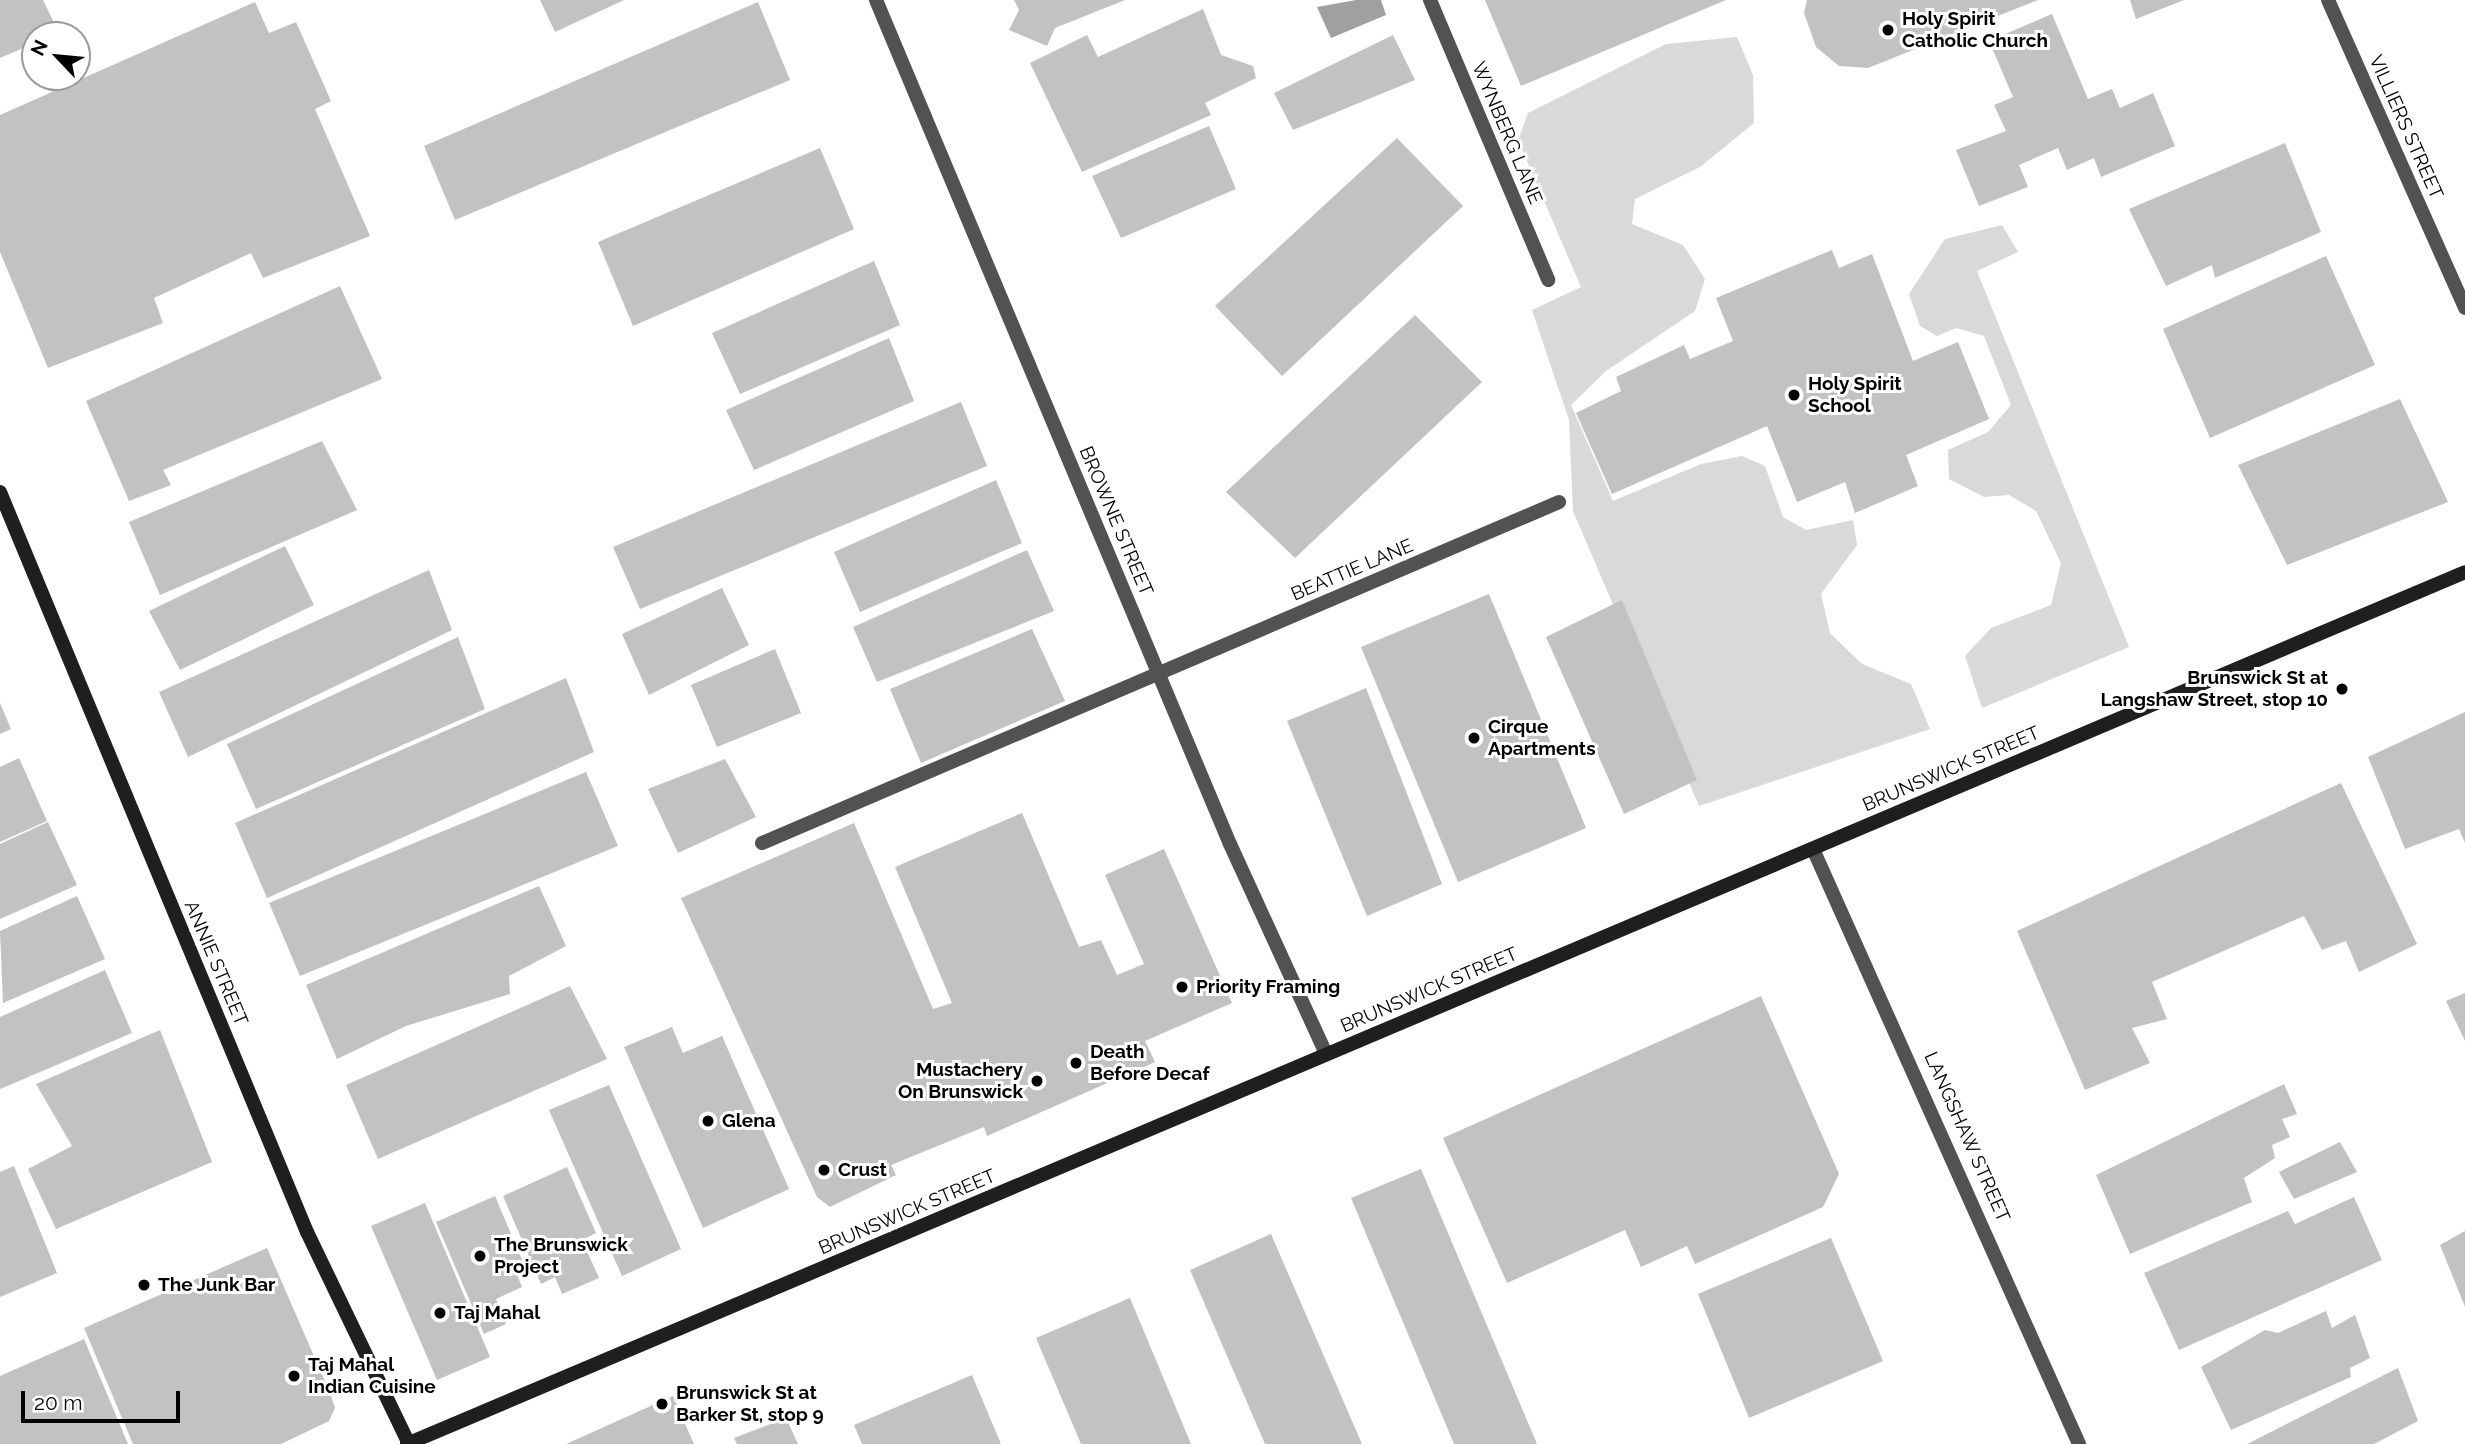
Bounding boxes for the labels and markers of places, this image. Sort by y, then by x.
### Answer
place label: Holy Spirit Catholic Church [1902,8,2048,52]
marker: Holy Spirit Catholic Church [1880,22,1896,38]
place label: Holy Spirit School [1808,373,1902,417]
marker: Holy Spirit School [1786,387,1802,403]
place label: Brunswick St at Langshaw Street, stop 10 [2100,667,2328,711]
marker: Brunswick St at Langshaw Street, stop 10 [2334,681,2350,697]
place label: Cirque Apartments [1488,716,1596,760]
marker: Cirque Apartments [1466,730,1482,746]
place label: Priority Framing [1196,976,1341,998]
marker: Priority Framing [1174,979,1190,995]
place label: Death Before Decaf [1090,1041,1209,1085]
marker: Death Before Decaf [1068,1055,1084,1071]
place label: Mustachery On Brunswick [898,1059,1023,1103]
marker: Mustachery On Brunswick [1029,1073,1045,1089]
place label: Glena [722,1110,776,1132]
marker: Glena [700,1113,716,1129]
place label: Crust [838,1159,887,1181]
marker: Crust [816,1162,832,1178]
place label: The Brunswick Project [494,1234,628,1278]
marker: The Brunswick Project [472,1248,488,1264]
place label: The Junk Bar [158,1274,276,1296]
marker: The Junk Bar [136,1277,152,1293]
place label: Taj Mahal [454,1302,540,1324]
marker: Taj Mahal [432,1305,448,1321]
place label: Taj Mahal Indian Cuisine [308,1354,436,1398]
marker: Taj Mahal Indian Cuisine [286,1368,302,1384]
place label: Brunswick St at Barker St, stop 9 [676,1382,824,1426]
marker: Brunswick St at Barker St, stop 9 [654,1396,670,1412]

